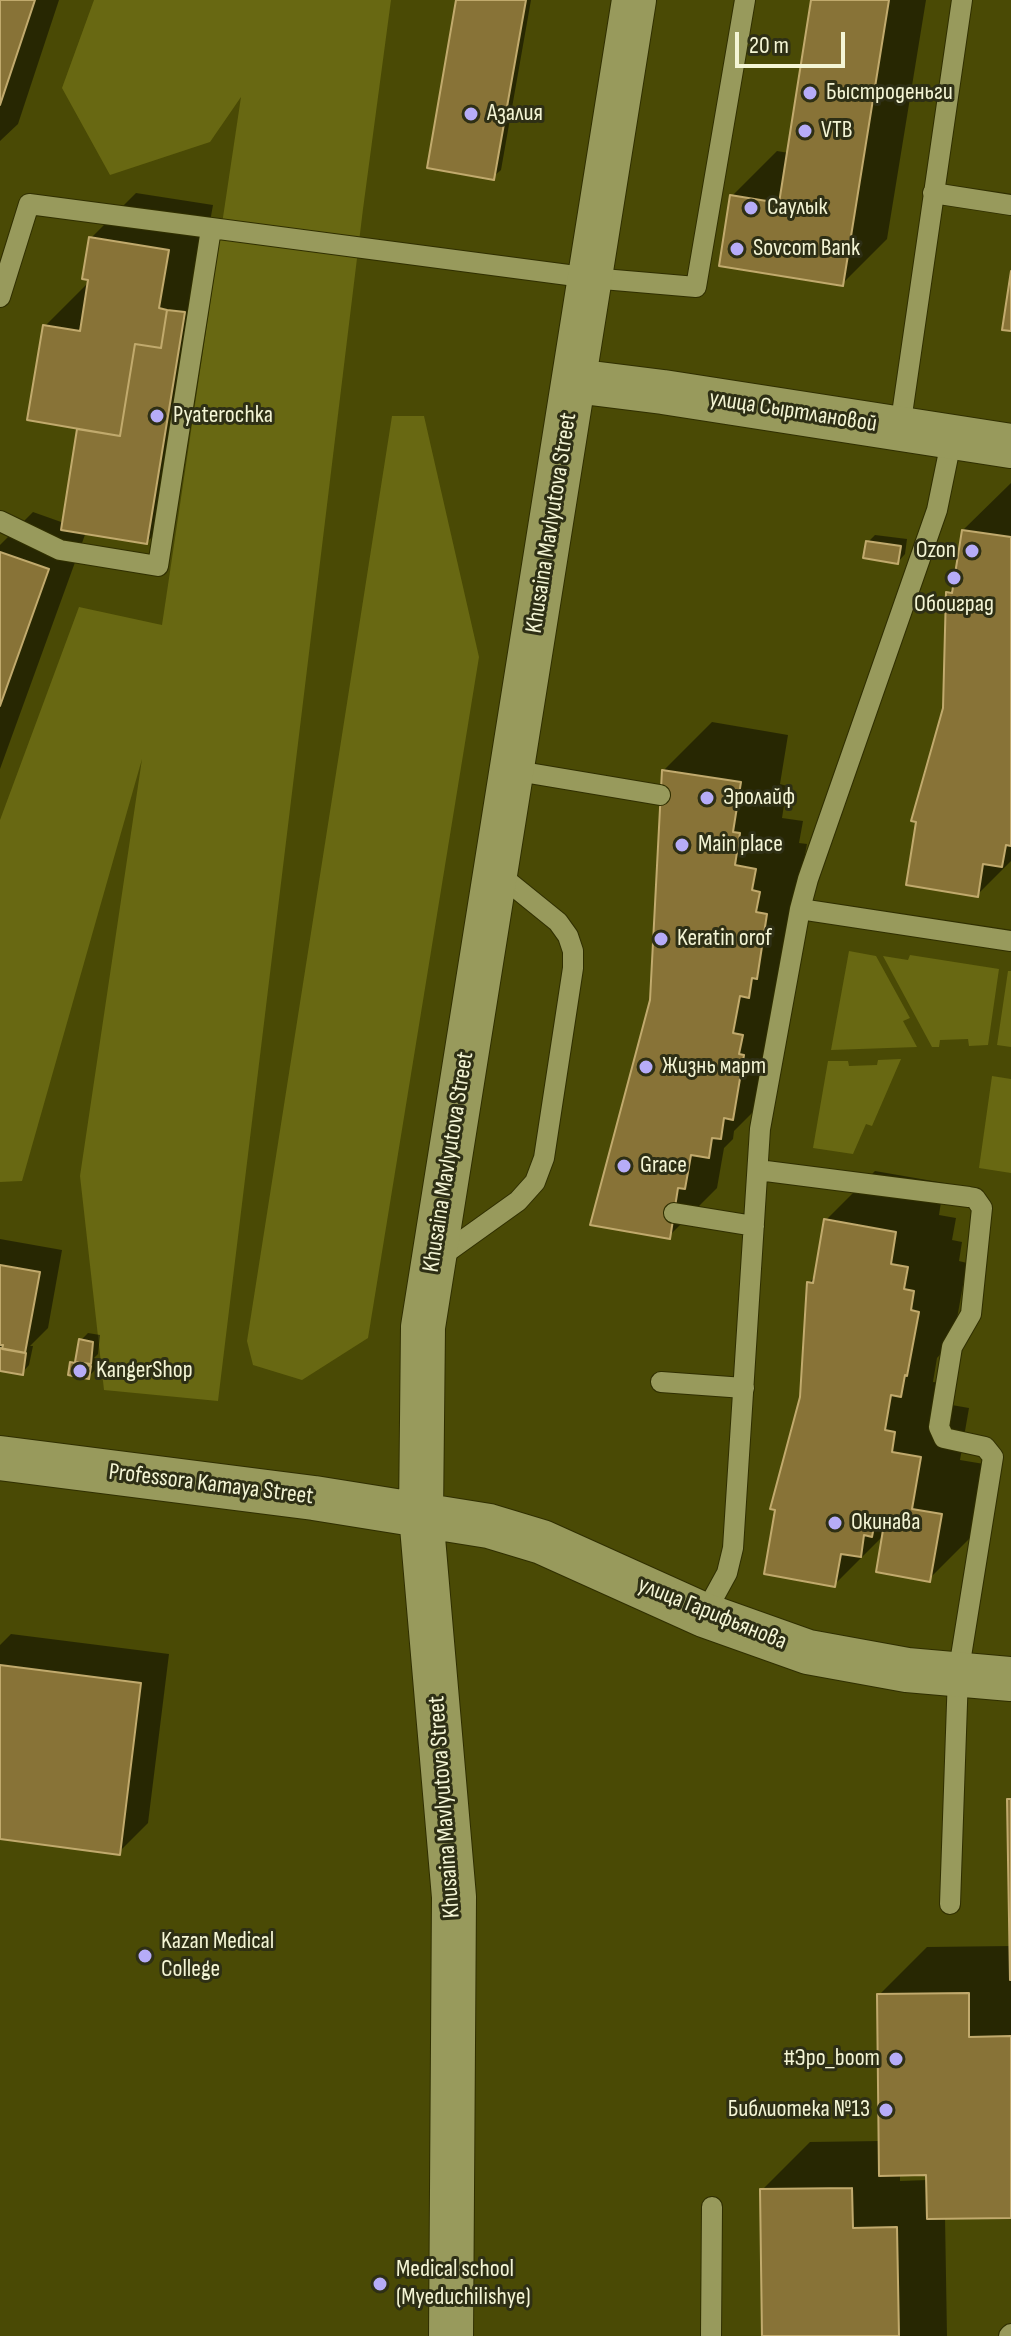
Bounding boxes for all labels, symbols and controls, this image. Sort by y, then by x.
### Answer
scale bar [739,16,849,66]
text: 20 m [749,31,789,60]
place label: Быстроденьги [826,79,953,107]
marker: Быстроденьги [801,84,819,102]
place label: Азалия [487,100,543,128]
marker: Азалия [462,105,480,123]
place label: VTB [821,117,852,145]
marker: VTB [796,122,814,140]
place label: Саулык [767,194,828,222]
marker: Саулык [742,199,760,217]
place label: Sovcom Bank [753,235,860,263]
marker: Sovcom Bank [728,240,746,258]
street label: улица Сыртлановой [707,385,879,439]
place label: Pyaterochka [173,402,273,430]
marker: Pyaterochka [148,407,166,425]
street label: Khusaina Mavlyutova Street [520,411,584,635]
place label: Ozon [916,537,956,565]
marker: Ozon [963,542,981,560]
marker: Обоиград [945,569,963,587]
place label: Обоиград [914,591,994,619]
place label: Эролайф [723,784,795,812]
marker: Эролайф [698,789,716,807]
place label: Main place [698,831,783,859]
marker: Main place [673,836,691,854]
place label: Keratin orof [677,925,772,953]
marker: Keratin orof [652,930,670,948]
street label: Khusaina Mavlyutova Street [417,1050,481,1274]
place label: Жизнь март [662,1053,766,1081]
marker: Жизнь март [637,1058,655,1076]
place label: Grace [640,1152,687,1180]
marker: Grace [615,1157,633,1175]
place label: KangerShop [96,1357,193,1385]
marker: KangerShop [71,1362,89,1380]
street label: Professora Kamaya Street [107,1458,315,1512]
place label: Окинава [851,1509,920,1537]
marker: Окинава [826,1514,844,1532]
street label: улица Гарифьянова [633,1571,791,1657]
street label: Khusaina Mavlyutova Street [423,1695,467,1919]
place label: Kazan Medical College [161,1928,274,1984]
marker: Kazan Medical College [136,1947,154,1965]
place label: #Эро_boom [784,2045,880,2073]
marker: #Эро_boom [887,2050,905,2068]
place label: Библиотека №13 [728,2096,870,2124]
marker: Библиотека №13 [877,2101,895,2119]
place label: Medical school (Myeduchilishye) [396,2256,531,2312]
marker: Medical school (Myeduchilishye) [371,2275,389,2293]

